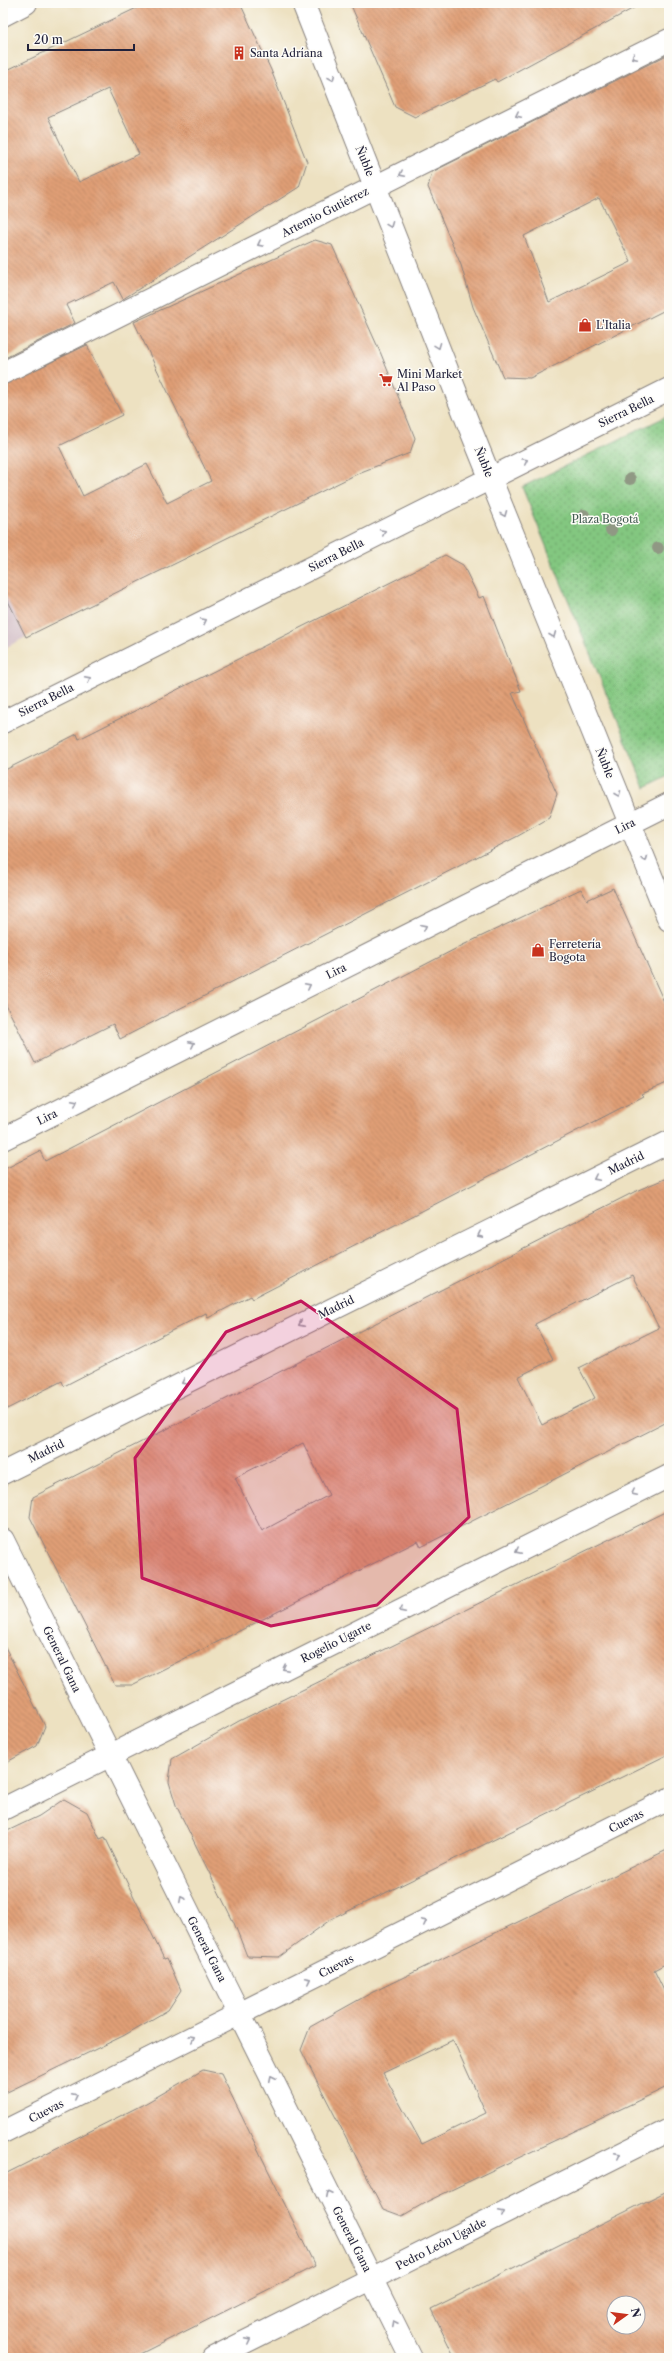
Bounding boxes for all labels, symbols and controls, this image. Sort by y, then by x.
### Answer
scale bar [28,26,134,52]
text: 20 m [34,32,63,47]
building icon: Santa Adríana [231,45,247,61]
place label: Santa Adríana [250,46,323,60]
one-way arrow [631,52,638,60]
one-way arrow [328,75,336,82]
one-way arrow [515,111,522,118]
street label: Ñuble [353,144,377,178]
one-way arrow [398,169,406,177]
street label: Artemio Gutiérrez [278,184,371,241]
one-way arrow [386,222,394,229]
one-way arrow [257,239,265,247]
shop icon: L'Italia [577,317,593,333]
place label: L'Italia [596,318,631,332]
one-way arrow [433,343,441,350]
place label: Mini Market Al Paso [396,367,462,394]
supermarket icon: Mini Market Al Paso [378,372,394,388]
street label: Sierra Bella [596,391,656,430]
street label: Ñuble [472,445,496,479]
one-way arrow [521,458,528,466]
one-way arrow [500,511,508,518]
park label: Plaza Bogotá [571,512,639,526]
one-way arrow [379,529,386,536]
street label: Sierra Bella [306,535,366,575]
one-way arrow [200,618,207,626]
one-way arrow [549,631,557,638]
one-way arrow [84,677,91,684]
street label: Sierra Bella [16,680,76,720]
street label: Ñuble [593,746,617,780]
one-way arrow [613,790,621,798]
street label: Lira [612,815,638,837]
one-way arrow [640,856,648,863]
one-way arrow [420,924,427,932]
place label: Ferretería Bogota [549,937,601,964]
shop icon: Ferretería Bogota [530,942,546,958]
street label: Lira [323,960,349,982]
one-way arrow [303,983,311,990]
one-way arrow [187,1041,195,1049]
one-way arrow [71,1100,79,1107]
street label: Lira [34,1106,60,1128]
street label: Madrid [606,1148,647,1178]
one-way arrow [593,1173,601,1180]
one-way arrow [477,1230,484,1238]
street label: Madrid [316,1292,357,1322]
one-way arrow [298,1319,305,1327]
one-way arrow [181,1377,189,1385]
street label: Madrid [26,1436,67,1466]
one-way arrow [631,1488,638,1496]
one-way arrow [515,1547,522,1554]
one-way arrow [398,1605,406,1612]
street label: Rogelio Ugarte [298,1618,374,1666]
street label: General Gana [40,1624,84,1695]
one-way arrow [282,1663,290,1671]
street label: Cuevas [606,1806,646,1836]
one-way arrow [179,1896,187,1903]
street label: General Gana [184,1914,230,1984]
one-way arrow [420,1919,428,1927]
street label: Cuevas [316,1951,356,1981]
one-way arrow [304,1977,311,1985]
one-way arrow [187,2035,195,2043]
one-way arrow [269,2075,276,2082]
one-way arrow [71,2093,79,2101]
street label: Cuevas [26,2096,66,2126]
one-way arrow [614,2152,621,2160]
one-way arrow [326,2191,334,2199]
street label: General Gana [329,2204,375,2274]
one-way arrow [497,2211,505,2218]
street label: Pedro León Ugalde [393,2215,489,2273]
north arrow [606,2295,646,2335]
text: N [628,2306,644,2319]
one-way arrow [391,2320,399,2327]
one-way arrow [243,2338,251,2345]

